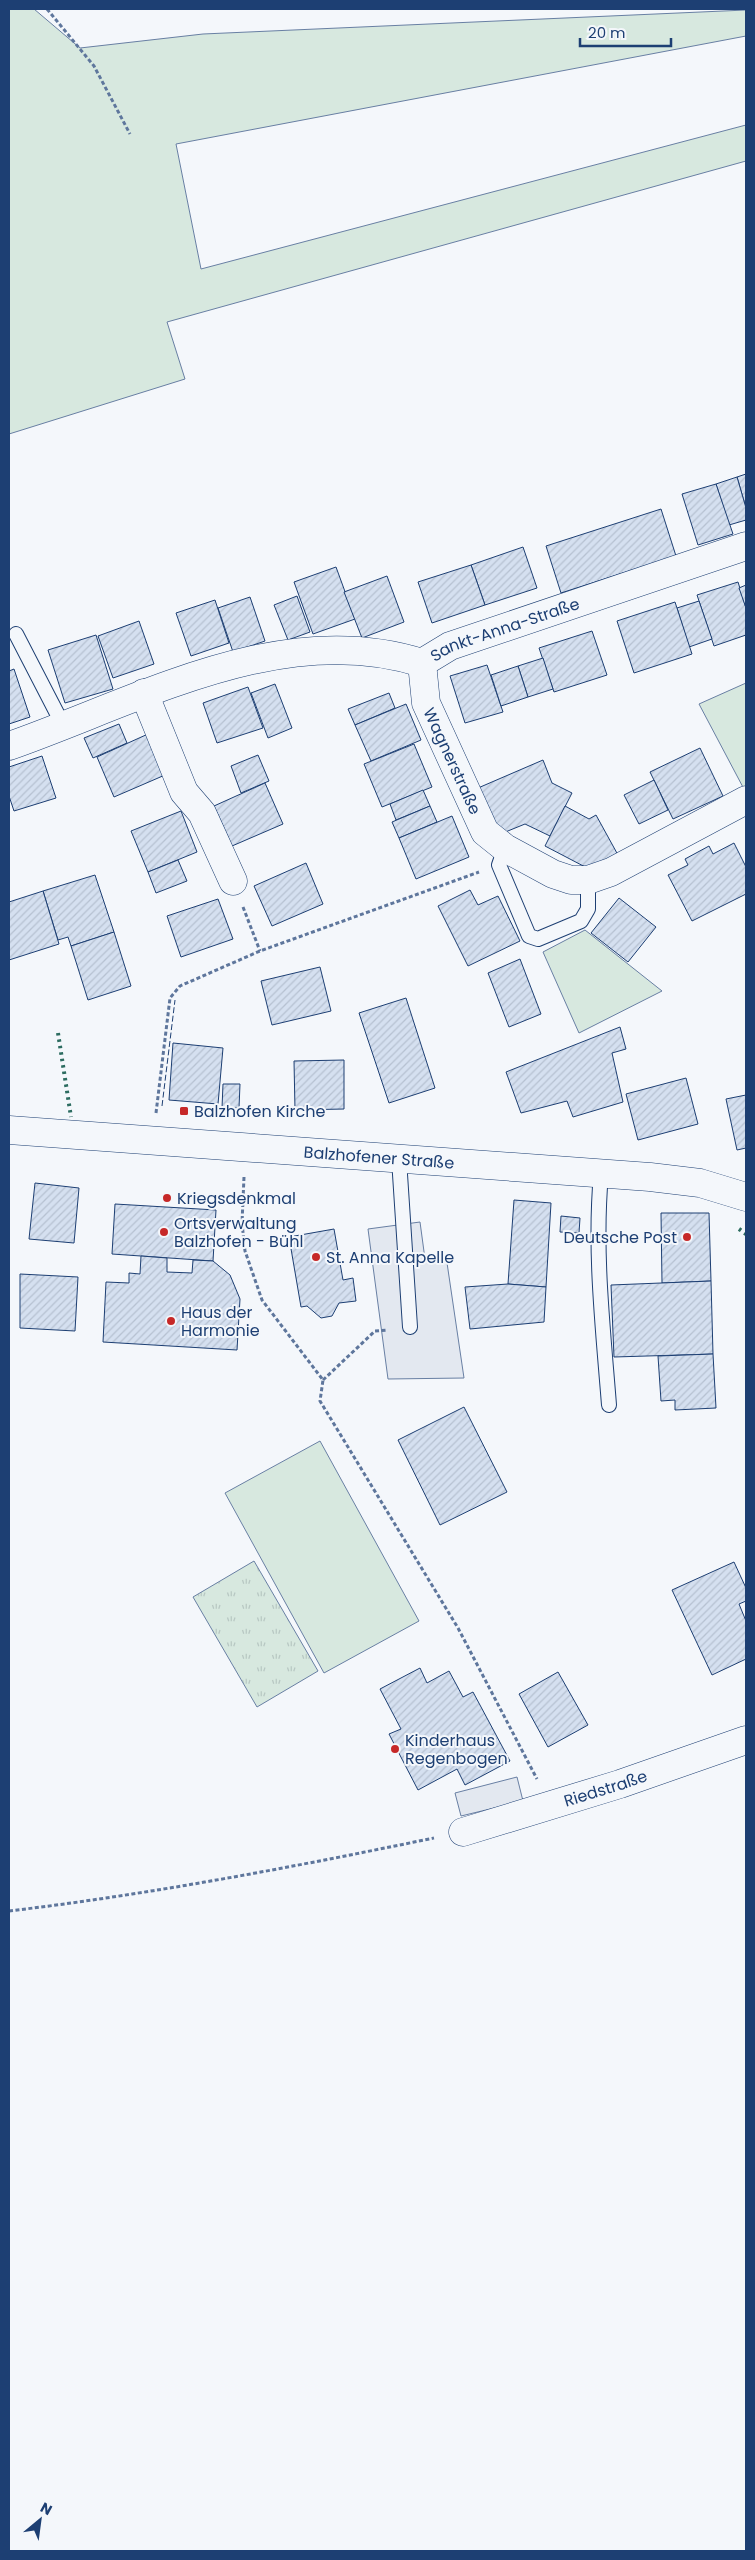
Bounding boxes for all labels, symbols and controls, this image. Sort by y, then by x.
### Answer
scale bar [580,15,671,47]
text: 20 m [588,22,626,43]
street label: Sankt-Anna-Straße [426,592,583,667]
street label: Wagnerstraße [418,704,487,818]
place label: Balzhofen Kirche [194,1100,325,1123]
marker: Balzhofen Kirche [178,1105,190,1117]
street label: Balzhofener Straße [303,1141,455,1175]
place label: Kriegsdenkmal [177,1187,296,1210]
marker: Kriegsdenkmal [161,1192,173,1204]
place label: Ortsverwaltung Balzhofen - Bühl [174,1212,303,1253]
marker: Ortsverwaltung Balzhofen - Bühl [158,1226,170,1238]
place label: Deutsche Post [564,1226,677,1249]
marker: Deutsche Post [681,1231,693,1243]
place label: St. Anna Kapelle [326,1246,454,1269]
marker: St. Anna Kapelle [310,1251,322,1263]
place label: Haus der Harmonie [181,1301,260,1342]
marker: Haus der Harmonie [165,1315,177,1327]
place label: Kinderhaus Regenbogen [405,1729,508,1770]
marker: Kinderhaus Regenbogen [389,1743,401,1755]
street label: Riedstraße [561,1764,650,1813]
north arrow [15,2495,65,2545]
text: N [37,2497,56,2520]

